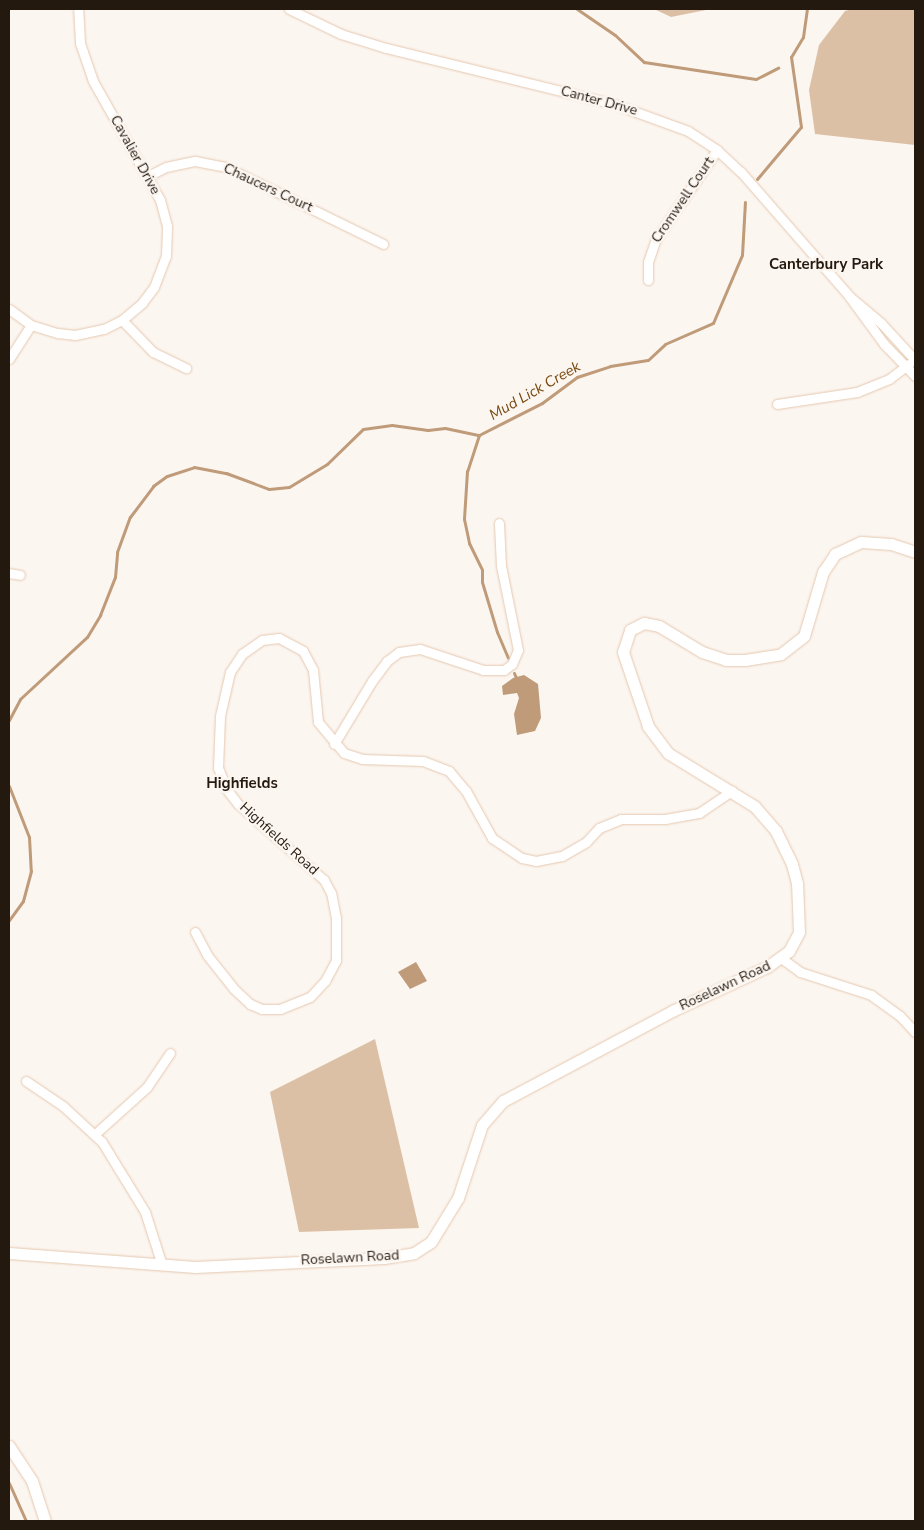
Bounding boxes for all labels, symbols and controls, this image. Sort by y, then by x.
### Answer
street label: Canter Drive [559,83,639,119]
street label: Cavalier Drive [106,113,164,197]
street label: Cromwell Court [648,154,718,246]
street label: Chaucers Court [221,160,315,216]
district label: Canterbury Park [769,256,883,274]
water label: Mud Lick Creek [486,358,584,424]
district label: Highfields [206,775,278,793]
street label: Highfields Road [236,799,322,879]
street label: Roselawn Road [677,958,773,1014]
street label: Roselawn Road [300,1247,400,1269]

